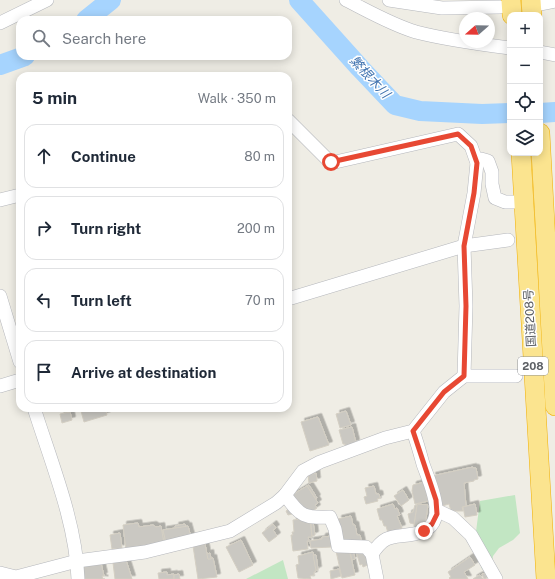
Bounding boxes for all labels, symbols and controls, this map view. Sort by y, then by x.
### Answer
north arrow [459,12,495,48]
map controls [507,12,543,156]
button: + [507,12,543,48]
search box [16,16,292,60]
icon: search [30,27,52,49]
text: Search here [62,30,146,47]
button: − [507,48,543,84]
water label: 繁根木川 [347,53,395,103]
button: locate [507,84,543,120]
text: 5 min [32,88,77,108]
text: Walk · 350 m [198,91,276,106]
button: layers [507,120,543,156]
icon: ahead [33,145,55,167]
text: Continue [71,148,136,165]
text: 80 m [244,149,275,164]
route start [322,153,340,171]
icon: right [33,217,55,239]
text: Turn right [71,220,141,237]
text: 200 m [237,221,275,236]
icon: left [33,289,55,311]
street label: 国道208号 [521,289,539,347]
text: Turn left [71,292,132,309]
text: 70 m [245,293,275,308]
road number: 208 [518,357,548,375]
icon: arrive [33,361,55,383]
text: Arrive at destination [71,364,216,381]
route end [415,522,433,540]

